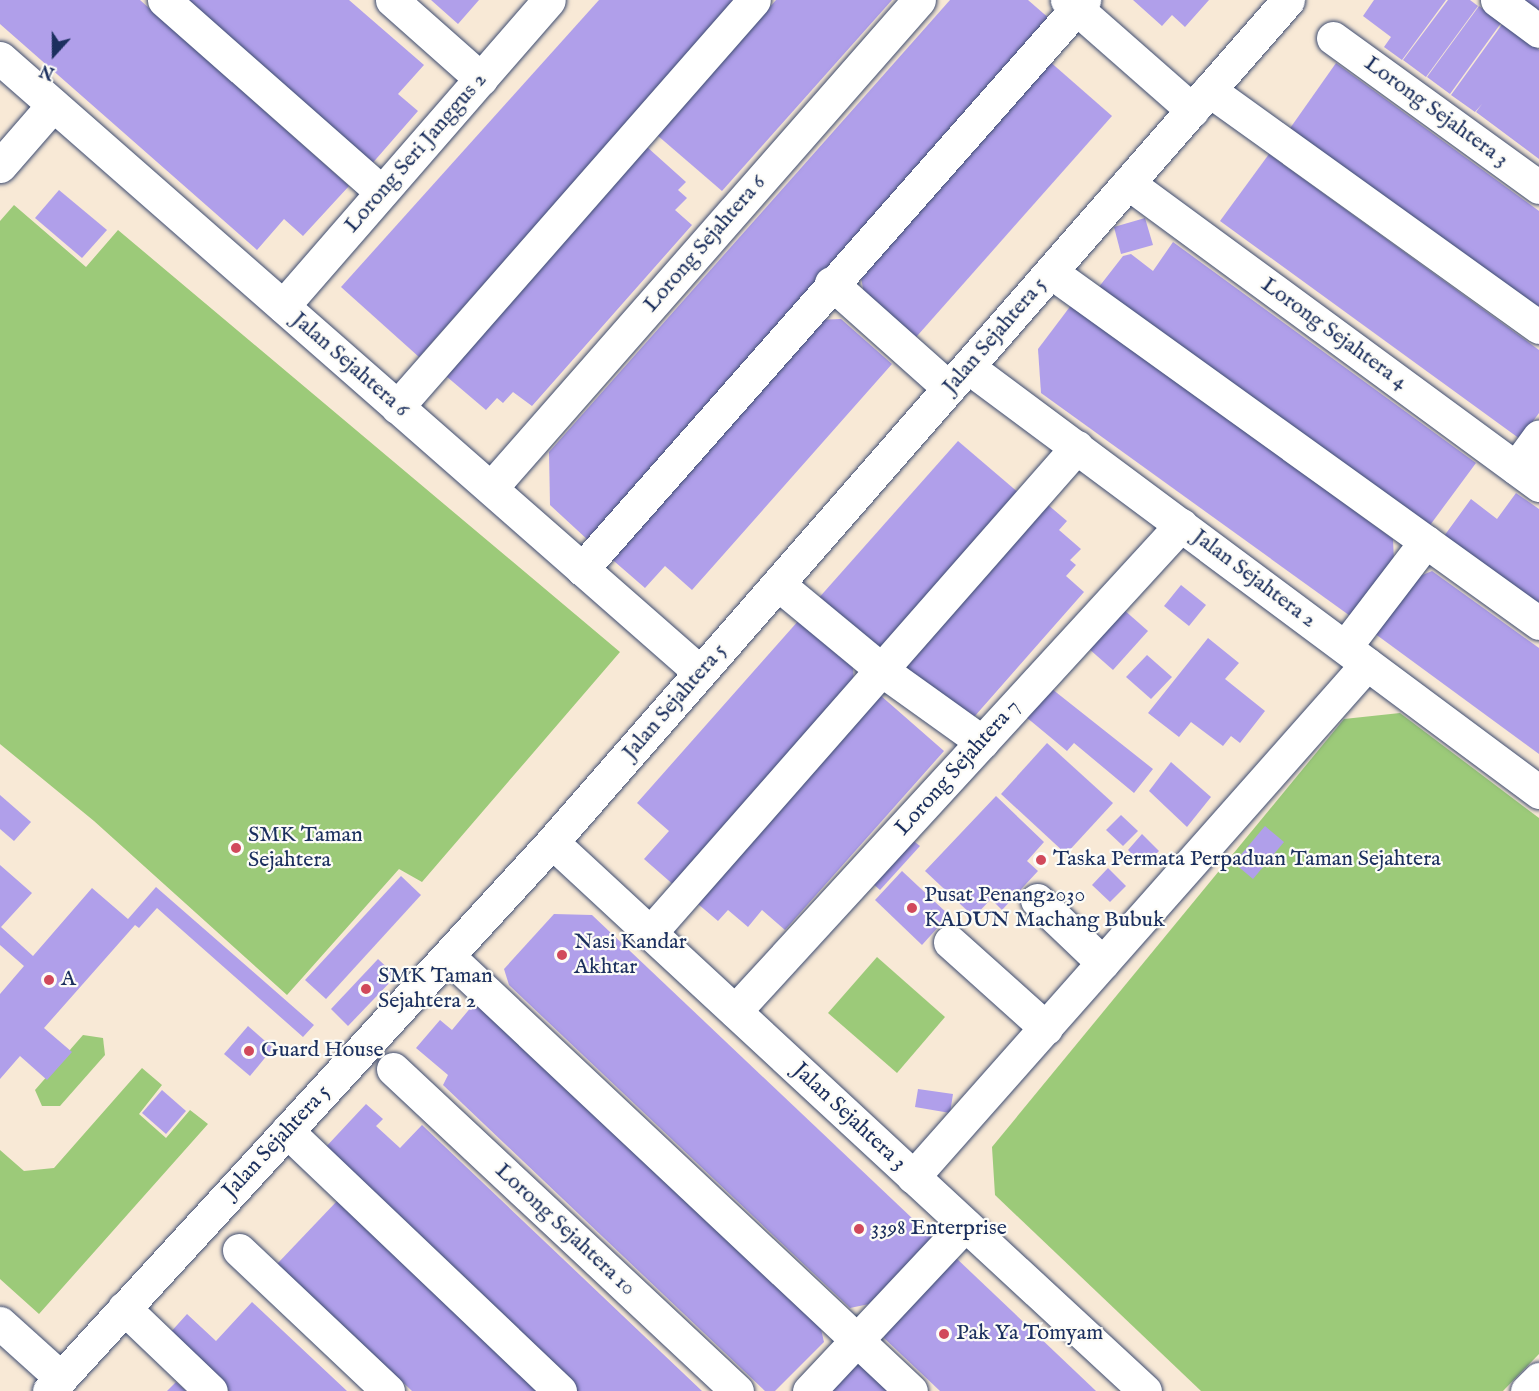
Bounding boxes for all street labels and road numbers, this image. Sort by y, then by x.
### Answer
street label: Lorong Sejahtera 3 [1359,51,1513,173]
street label: Lorong Seri Janggus 2 [339,67,493,239]
street label: Lorong Sejahtera 6 [638,170,772,318]
street label: Jalan Sejahtera 5 [937,272,1053,400]
street label: Lorong Sejahtera 4 [1256,272,1412,396]
street label: Jalan Sejahtera 6 [286,307,414,423]
street label: Jalan Sejahtera 2 [1187,524,1321,634]
street label: Jalan Sejahtera 5 [617,638,733,766]
street label: Lorong Sejahtera 7 [890,694,1026,842]
street label: Jalan Sejahtera 3 [787,1058,911,1176]
street label: Jalan Sejahtera 5 [218,1080,336,1204]
street label: Lorong Sejahtera 10 [489,1158,641,1302]

